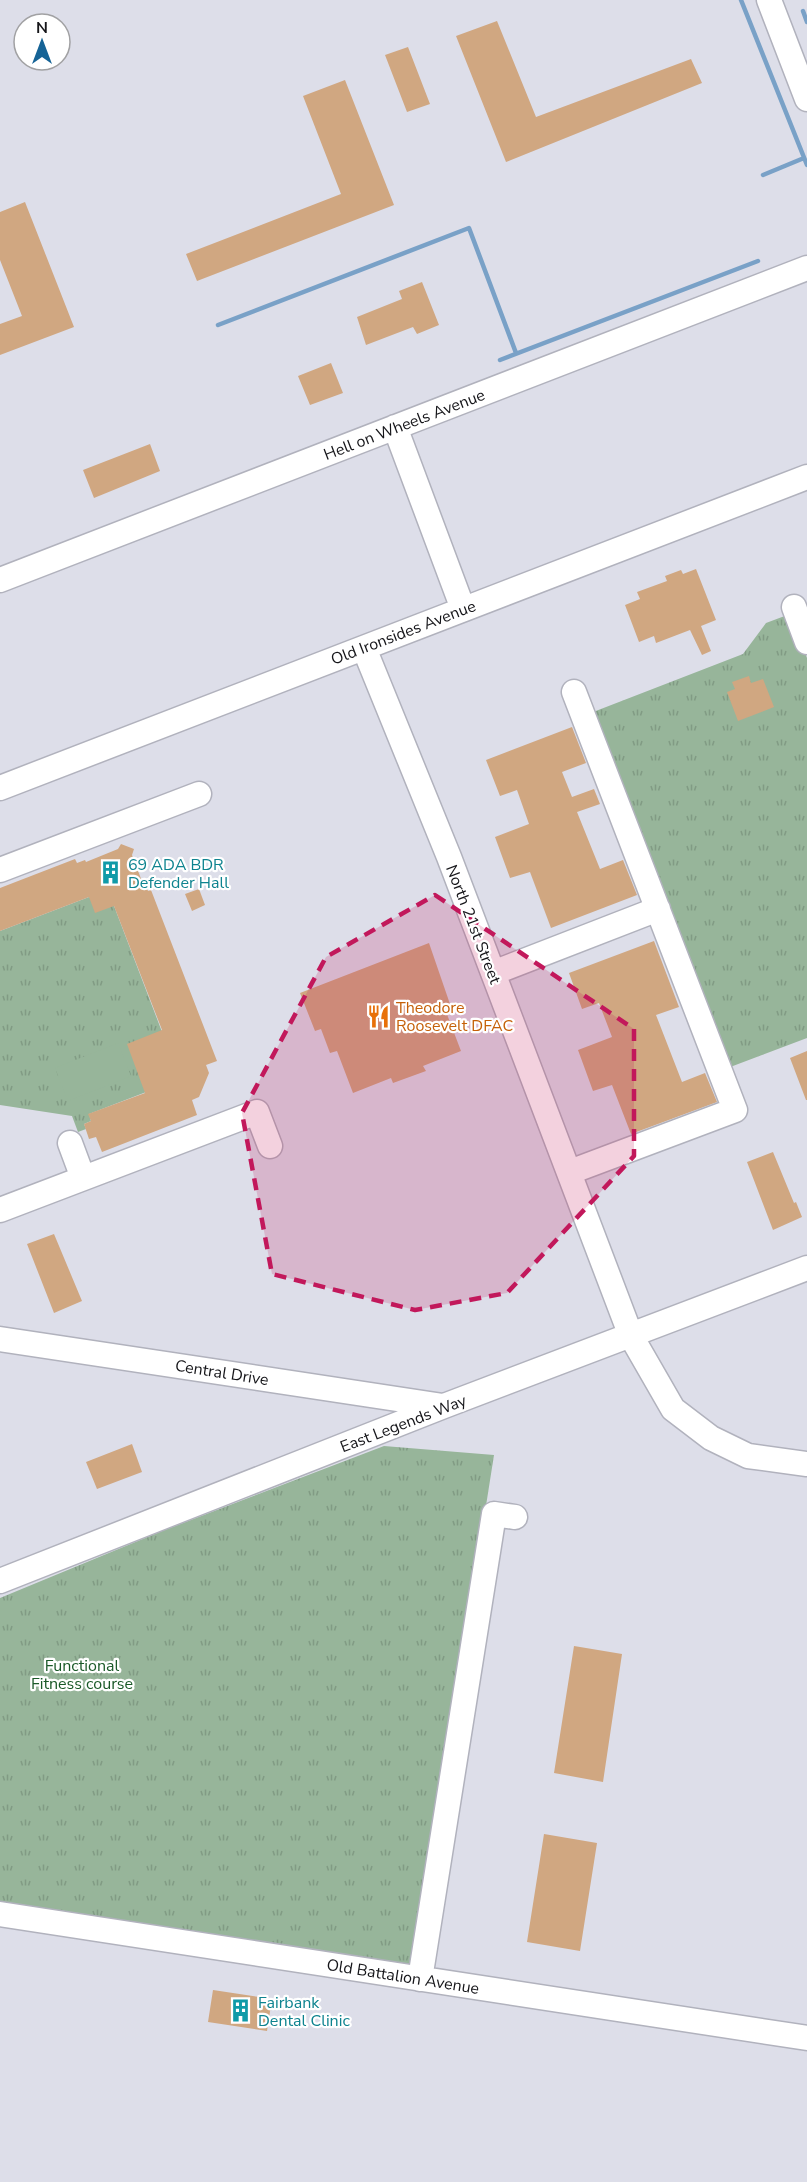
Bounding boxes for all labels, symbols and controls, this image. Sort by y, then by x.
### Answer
north arrow [12,12,72,72]
text: N [36,17,48,39]
street label: Hell on Wheels Avenue [321,384,488,466]
street label: Old Ironsides Avenue [328,595,479,671]
place label: 69 ADA BDR Defender Hall [128,854,229,894]
building icon: 69 ADA BDR Defender Hall [97,860,123,886]
street label: North 21st Street [440,862,506,987]
place label: Theodore Roosevelt DFAC [396,997,514,1037]
restaurant icon: Theodore Roosevelt DFAC [365,1003,391,1029]
street label: Central Drive [174,1355,270,1391]
street label: East Legends Way [337,1389,470,1458]
park label: Functional Fitness course [31,1655,133,1695]
street label: Old Battalion Avenue [325,1954,481,2000]
place label: Fairbank Dental Clinic [258,1992,350,2032]
building icon: Fairbank Dental Clinic [227,1998,253,2024]

